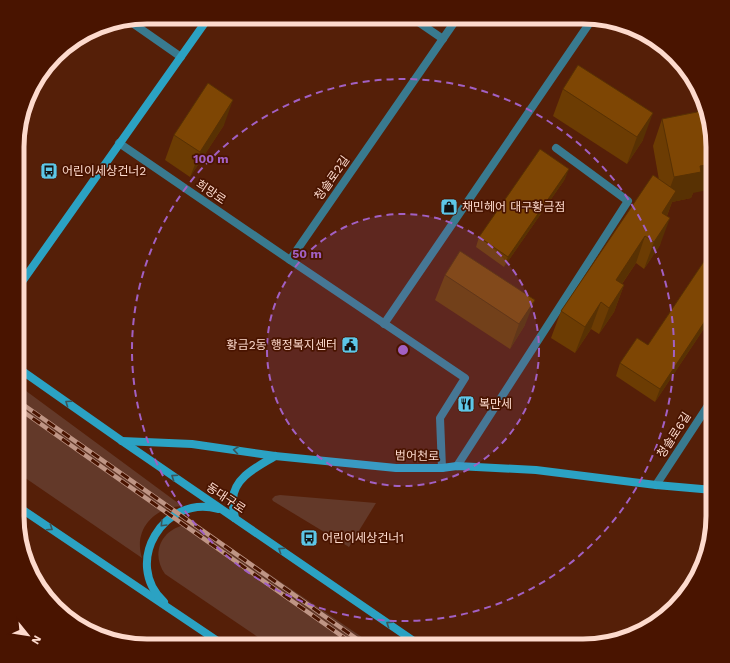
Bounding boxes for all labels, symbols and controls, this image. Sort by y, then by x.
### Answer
text: 100 m [193,152,229,166]
street label: 청솔로2길 [312,153,352,203]
bus stop icon: 어린이세상건너2 [39,161,59,181]
place label: 어린이세상건너2 [62,164,146,178]
street label: 희망로 [193,177,229,207]
shop icon: 채민헤어 대구황금점 [439,197,459,217]
place label: 채민헤어 대구황금점 [462,200,565,214]
text: 50 m [292,247,322,261]
public building icon: 황금2동 행정복지센터 [340,335,360,355]
place label: 황금2동 행정복지센터 [227,338,337,352]
centre of rings [396,343,410,357]
restaurant icon: 복만세 [456,394,476,414]
place label: 복만세 [479,397,512,411]
one-way arrow [65,401,72,408]
street label: 청솔로6길 [654,410,694,460]
one-way arrow [233,446,239,455]
street label: 범어천로 [395,449,439,463]
one-way arrow [171,474,178,482]
street label: 동대구로 [204,480,248,516]
one-way arrow [160,519,168,527]
one-way arrow [46,523,53,531]
bus stop icon: 어린이세상건너1 [299,528,319,548]
place label: 어린이세상건너1 [322,531,404,545]
one-way arrow [279,548,286,555]
north arrow [8,615,48,655]
one-way arrow [386,622,393,629]
text: N [29,633,44,647]

